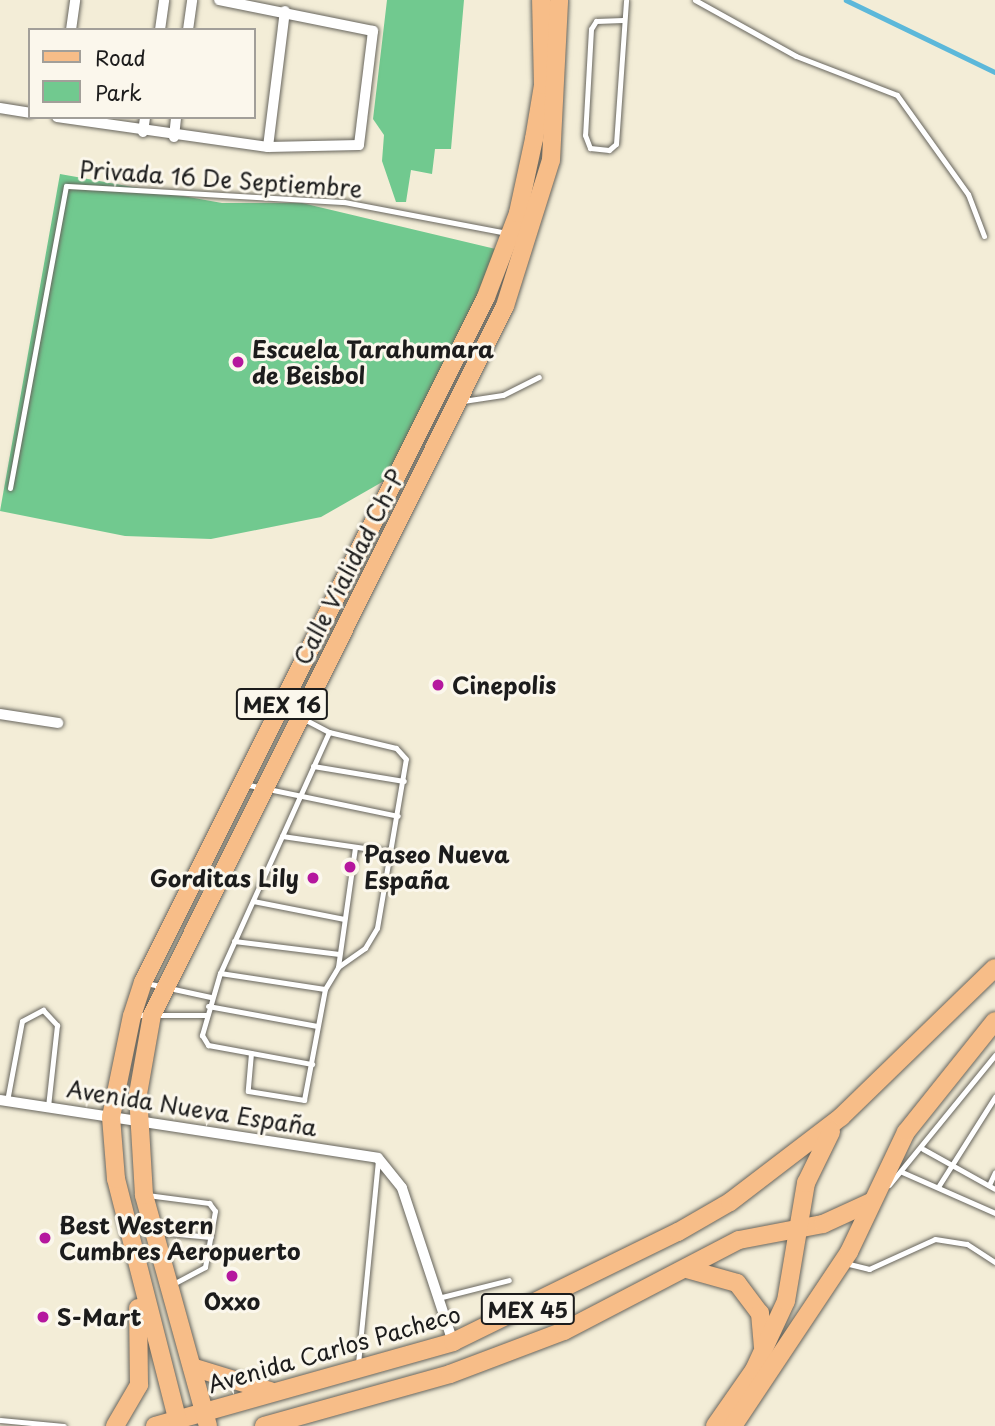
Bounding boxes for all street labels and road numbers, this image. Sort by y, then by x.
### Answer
street label: Privada 16 De Septiembre [76,155,366,203]
street label: Calle Vialidad Ch-P [287,464,411,670]
road number: MEX 16 [235,686,329,722]
street label: Avenida Nueva España [65,1075,319,1141]
road number: MEX 45 [479,1292,577,1326]
street label: Avenida Carlos Pacheco [205,1300,463,1398]

